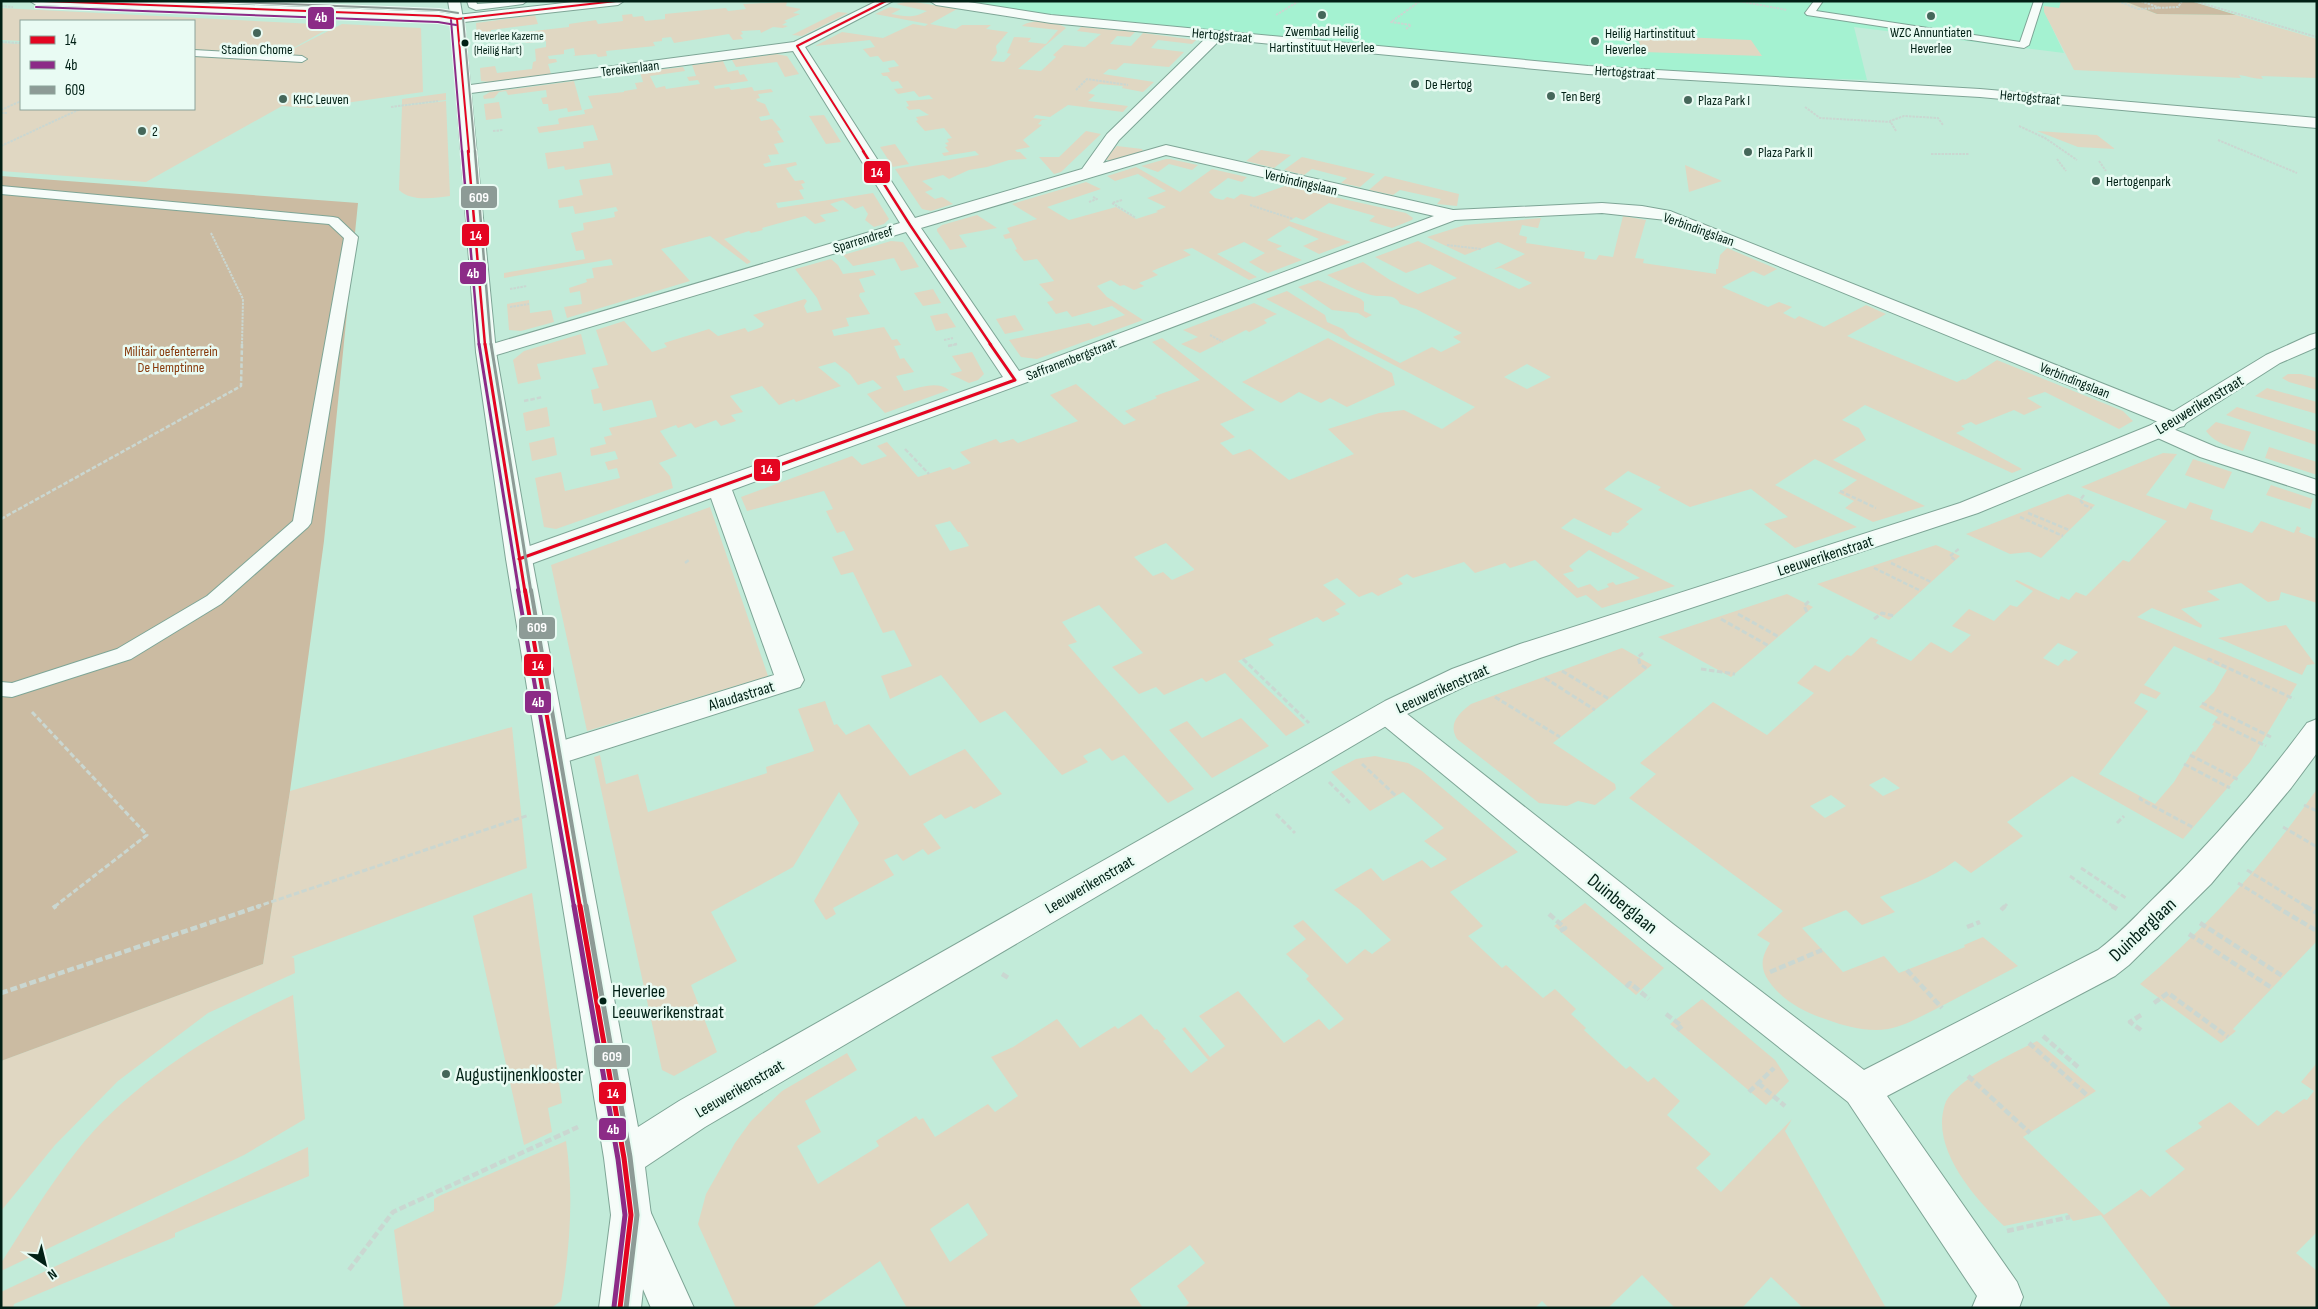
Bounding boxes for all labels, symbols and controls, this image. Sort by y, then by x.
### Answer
line badge: 4b [307,6,335,30]
text: 4b [315,9,327,26]
marker: Zwembad Heilig Hartinstituut Heverlee [1316,9,1328,21]
marker: WZC Annuntiaten Heverlee [1925,10,1937,22]
legend [20,20,195,110]
place label: Zwembad Heilig Hartinstituut Heverlee [1269,23,1375,56]
street label: Hertogstraat [1191,24,1253,47]
place label: WZC Annuntiaten Heverlee [1890,24,1972,57]
place label: Heilig Hartinstituut Heverlee [1605,25,1695,58]
marker: Stadion Chome [251,27,263,39]
place label: Heverlee Kazerne (Heilig Hart) [474,29,544,58]
text: 14 [65,31,77,50]
marker: Heilig Hartinstituut Heverlee [1589,35,1601,47]
marker: Heverlee Kazerne (Heilig Hart) [460,38,470,48]
place label: Stadion Chome [221,41,293,58]
text: 4b [65,56,78,75]
street label: Tereikenlaan [600,56,660,81]
street label: Hertogstraat [1594,62,1656,83]
place label: De Hertog [1425,76,1473,93]
marker: De Hertog [1409,78,1421,90]
text: 609 [65,81,85,100]
street label: Hertogstraat [1999,86,2061,109]
place label: Ten Berg [1561,88,1601,105]
marker: Ten Berg [1545,90,1557,102]
place label: KHC Leuven [293,91,349,108]
place label: Plaza Park I [1698,92,1750,109]
marker: KHC Leuven [277,93,289,105]
marker: Plaza Park I [1682,94,1694,106]
place label: 2 [152,123,158,140]
marker: 2 [136,125,148,137]
place label: Plaza Park II [1758,144,1813,161]
marker: Plaza Park II [1742,146,1754,158]
line badge: 14 [863,160,891,184]
text: 14 [871,164,884,181]
street label: Verbindingslaan [1263,166,1339,199]
place label: Hertogenpark [2106,173,2171,190]
marker: Hertogenpark [2090,175,2102,187]
line badge: 609 [460,185,498,209]
text: 609 [469,189,489,206]
street label: Verbindingslaan [1661,209,1737,250]
street label: Sparrendreef [831,222,896,257]
line badge: 14 [461,223,490,247]
text: 14 [470,227,483,244]
line badge: 4b [459,261,487,285]
text: 4b [467,265,479,282]
street label: Saffranenbergstraat [1024,335,1119,384]
park label: Militair oefenterrein De Hemptinne [124,343,218,376]
street label: Verbindingslaan [2037,359,2112,402]
street label: Leeuwerikenstraat [2152,371,2247,439]
line badge: 14 [753,458,781,482]
text: 14 [761,461,774,478]
street label: Leeuwerikenstraat [1775,532,1876,581]
line badge: 609 [518,616,556,640]
text: 609 [527,619,547,636]
line badge: 14 [523,653,552,677]
text: 14 [532,657,545,674]
street label: Leeuwerikenstraat [1393,660,1492,718]
street label: Alaudastraat [705,677,777,716]
line badge: 4b [524,690,552,714]
text: 4b [532,694,544,711]
street label: Leeuwerikenstraat [1042,852,1138,918]
street label: Duinberglaan [1582,869,1662,939]
street label: Duinberglaan [2105,893,2181,967]
place label: Heverlee Leeuwerikenstraat [612,981,724,1023]
marker: Heverlee Leeuwerikenstraat [598,996,608,1006]
line badge: 609 [593,1044,631,1068]
text: 609 [602,1048,622,1065]
street label: Leeuwerikenstraat [692,1056,788,1122]
place label: Augustijnenklooster [455,1064,584,1087]
marker: Augustijnenklooster [440,1068,452,1080]
line badge: 14 [598,1081,627,1105]
text: 14 [607,1085,620,1102]
line badge: 4b [598,1117,627,1141]
text: 4b [607,1121,619,1138]
north arrow [20,1239,70,1289]
text: N [44,1265,60,1283]

